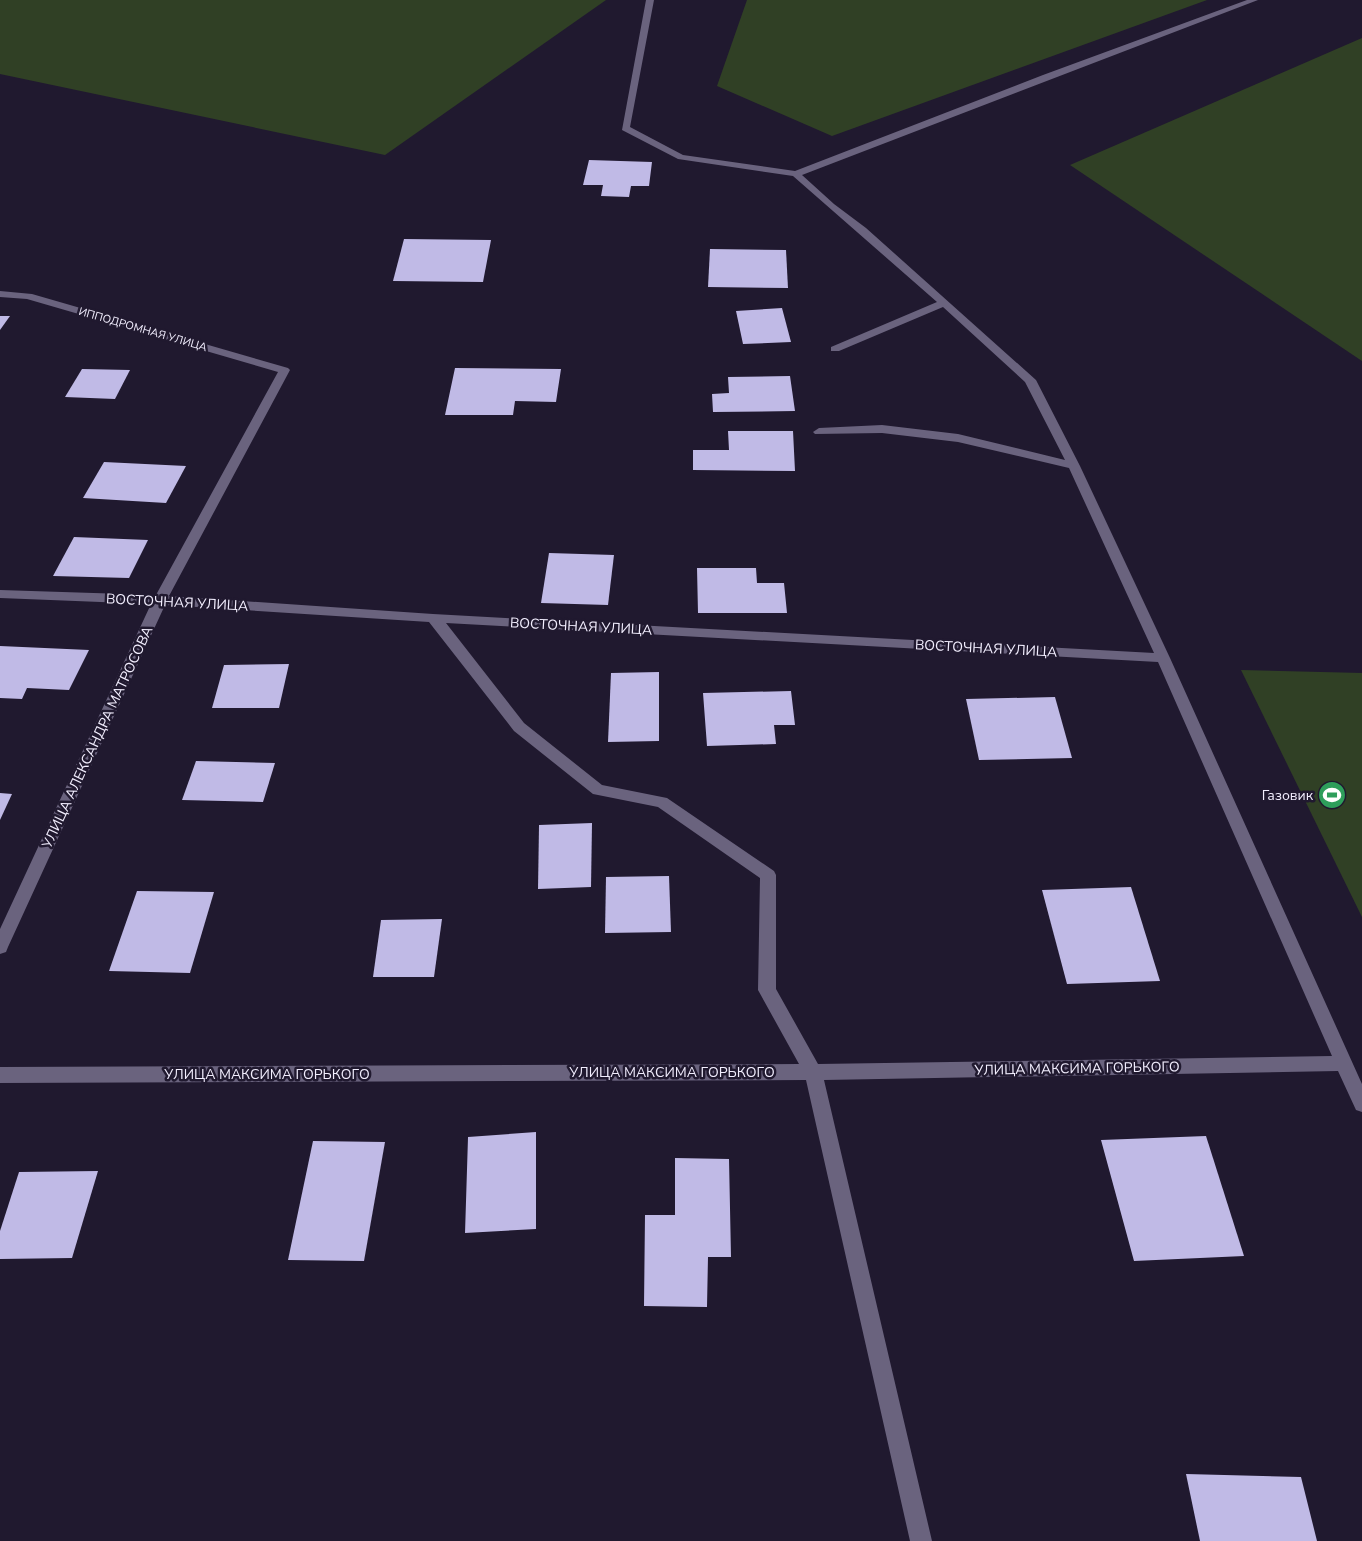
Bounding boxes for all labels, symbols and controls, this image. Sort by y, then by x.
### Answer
street label: ИППОДРОМНАЯ УЛИЦА [77,304,209,355]
street label: ВОСТОЧНАЯ УЛИЦА [105,589,249,616]
street label: ВОСТОЧНАЯ УЛИЦА [509,613,653,640]
street label: УЛИЦА АЛЕКСАНДРА МАТРОСОВА [37,623,157,852]
street label: ВОСТОЧНАЯ УЛИЦА [914,635,1058,662]
sports icon: Газовик [1317,780,1347,810]
place label: Газовик [1262,786,1314,805]
street label: УЛИЦА МАКСИМА ГОРЬКОГО [973,1057,1180,1080]
street label: УЛИЦА МАКСИМА ГОРЬКОГО [568,1063,775,1082]
street label: УЛИЦА МАКСИМА ГОРЬКОГО [163,1065,370,1084]

